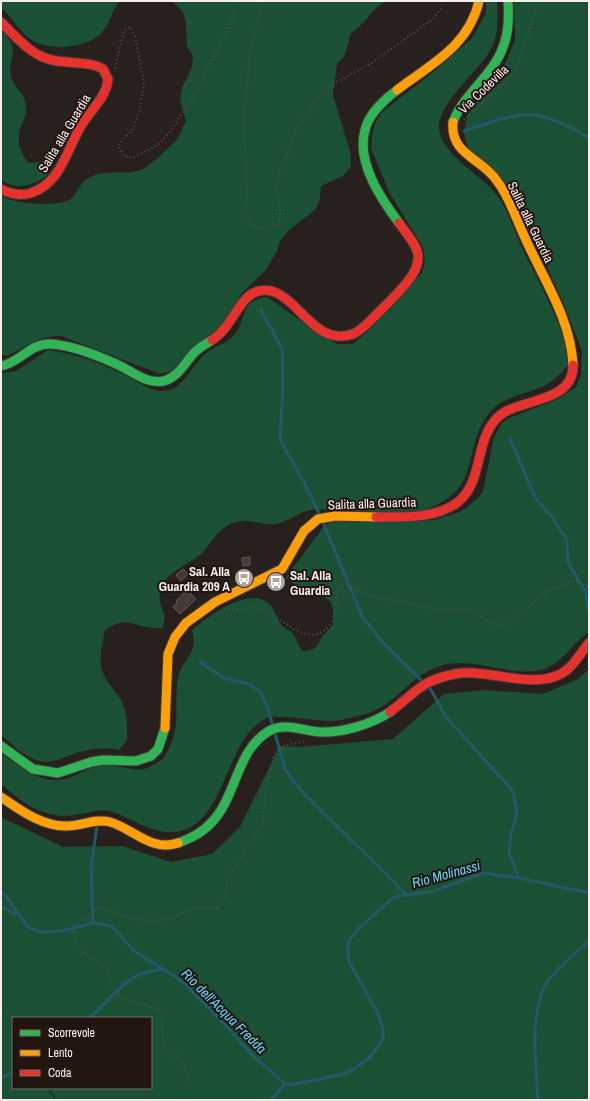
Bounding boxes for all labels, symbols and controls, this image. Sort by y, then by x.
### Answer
street label: Via Codevilla [455,61,512,117]
street label: Salita alla Guardia [34,91,94,175]
street label: Salita alla Guardia [504,179,558,266]
street label: Salita alla Guardia [328,493,417,514]
place label: Sal. Alla Guardia 209 A [159,563,230,595]
bus stop icon: Sal. Alla Guardia 209 A [233,567,255,589]
place label: Sal. Alla Guardia [290,567,331,599]
bus stop icon: Sal. Alla Guardia [265,571,287,593]
water label: Rio Molinassi [410,856,483,892]
water label: Rio dell'Acqua Fredda [178,965,270,1057]
legend [12,1017,152,1089]
text: Scorrevole [48,1025,95,1041]
text: Lento [48,1045,73,1061]
text: Coda [48,1065,72,1081]

